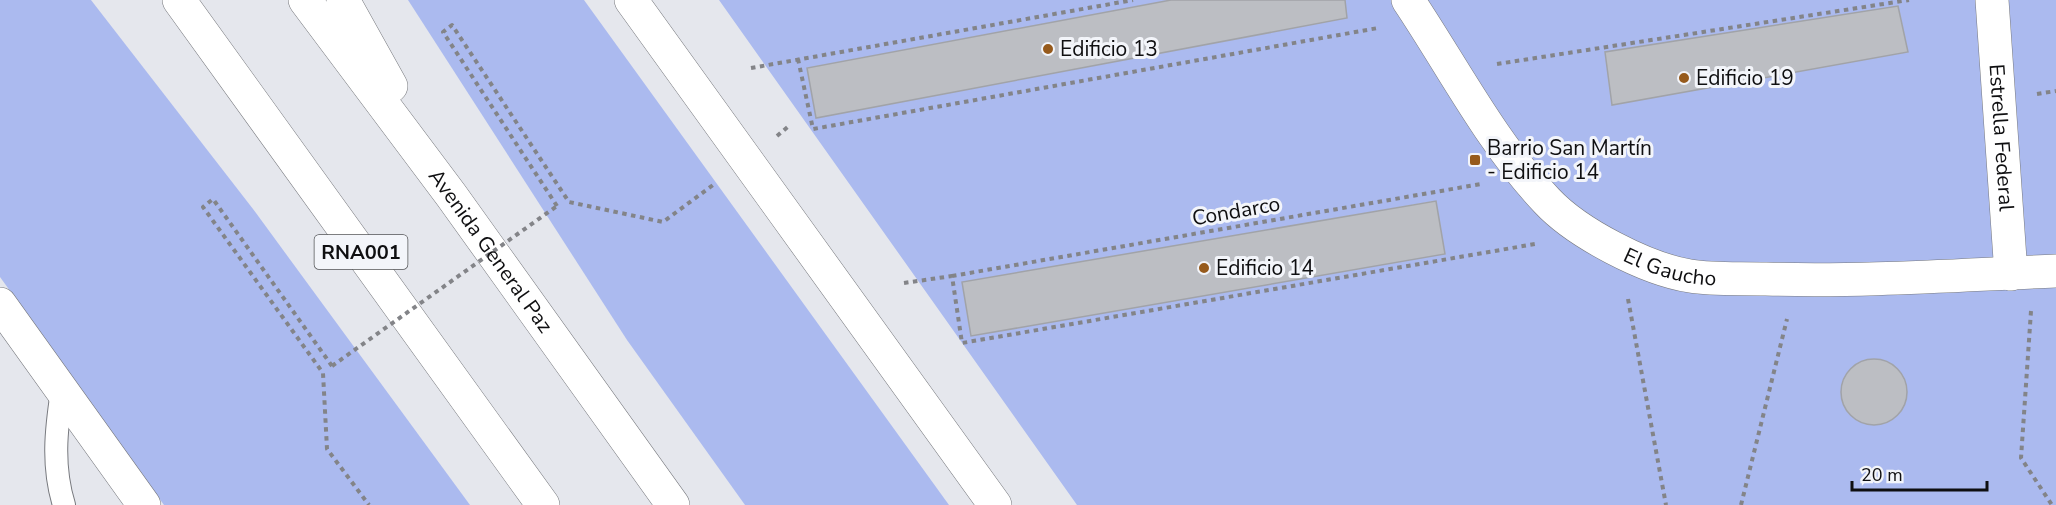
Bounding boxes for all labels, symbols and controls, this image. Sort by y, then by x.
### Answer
place label: Edificio 13 [1060,35,1158,63]
marker: Edificio 13 [1041,42,1055,56]
street label: Estrella Federal [1982,63,2021,213]
place label: Edificio 19 [1696,64,1794,92]
marker: Edificio 19 [1677,71,1691,85]
place label: Barrio San Martín - Edificio 14 [1487,134,1652,186]
marker: Barrio San Martín - Edificio 14 [1468,153,1482,167]
street label: Avenida General Paz [422,163,559,339]
street label: Condarco [1190,189,1282,233]
road number: RNA001 [314,235,407,269]
street label: El Gaucho [1619,241,1717,292]
place label: Edificio 14 [1216,254,1314,282]
marker: Edificio 14 [1197,261,1211,275]
scale bar [1852,454,1987,492]
text: 20 m [1861,463,1903,487]

